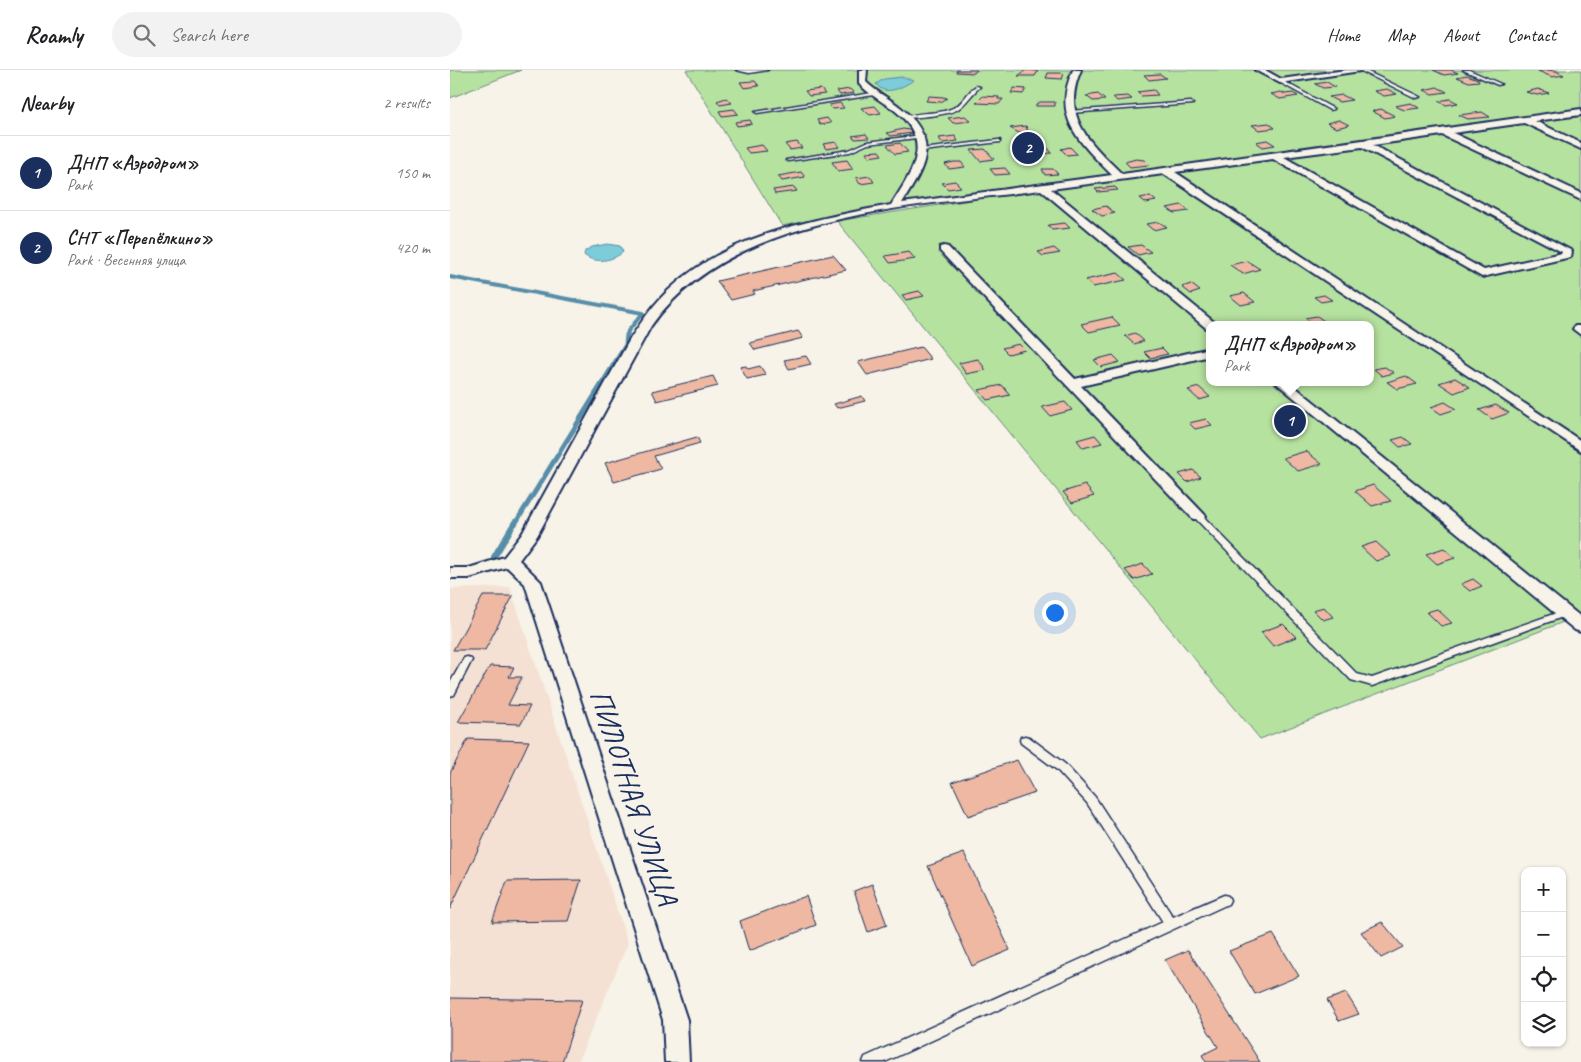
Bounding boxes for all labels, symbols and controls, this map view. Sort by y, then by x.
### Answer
search box [112,12,462,57]
text: Roamly [25,20,82,50]
icon: search [130,21,158,49]
text: Search here [170,23,248,47]
text: Home [1327,24,1360,46]
text: Map [1388,24,1415,46]
text: About [1443,24,1479,46]
text: Contact [1507,24,1556,46]
text: Nearby [20,90,73,116]
text: 2 results [383,93,430,113]
pin: 2 [1012,129,1044,167]
text: ДНП «Аэродром» [67,151,199,175]
text: 1 [32,163,40,183]
text: 150 m [396,163,430,183]
text: Park [67,175,92,195]
text: СНТ «Перепёлкино» [67,226,213,250]
text: 2 [32,238,40,258]
text: 420 m [396,238,430,258]
text: Park · Весенняя улица [67,250,186,270]
popup [1206,321,1374,386]
text: ДНП «Аэродром» [1224,332,1356,356]
text: Park [1224,356,1250,376]
pin: 1 [1274,402,1306,440]
your location [1042,600,1068,626]
street label: ПИЛОТНАЯ УЛИЦА [581,684,687,911]
map controls [1521,867,1566,1047]
button: + [1521,867,1566,912]
button: − [1521,912,1566,957]
button: locate [1521,957,1566,1002]
button: layers [1521,1002,1566,1047]

